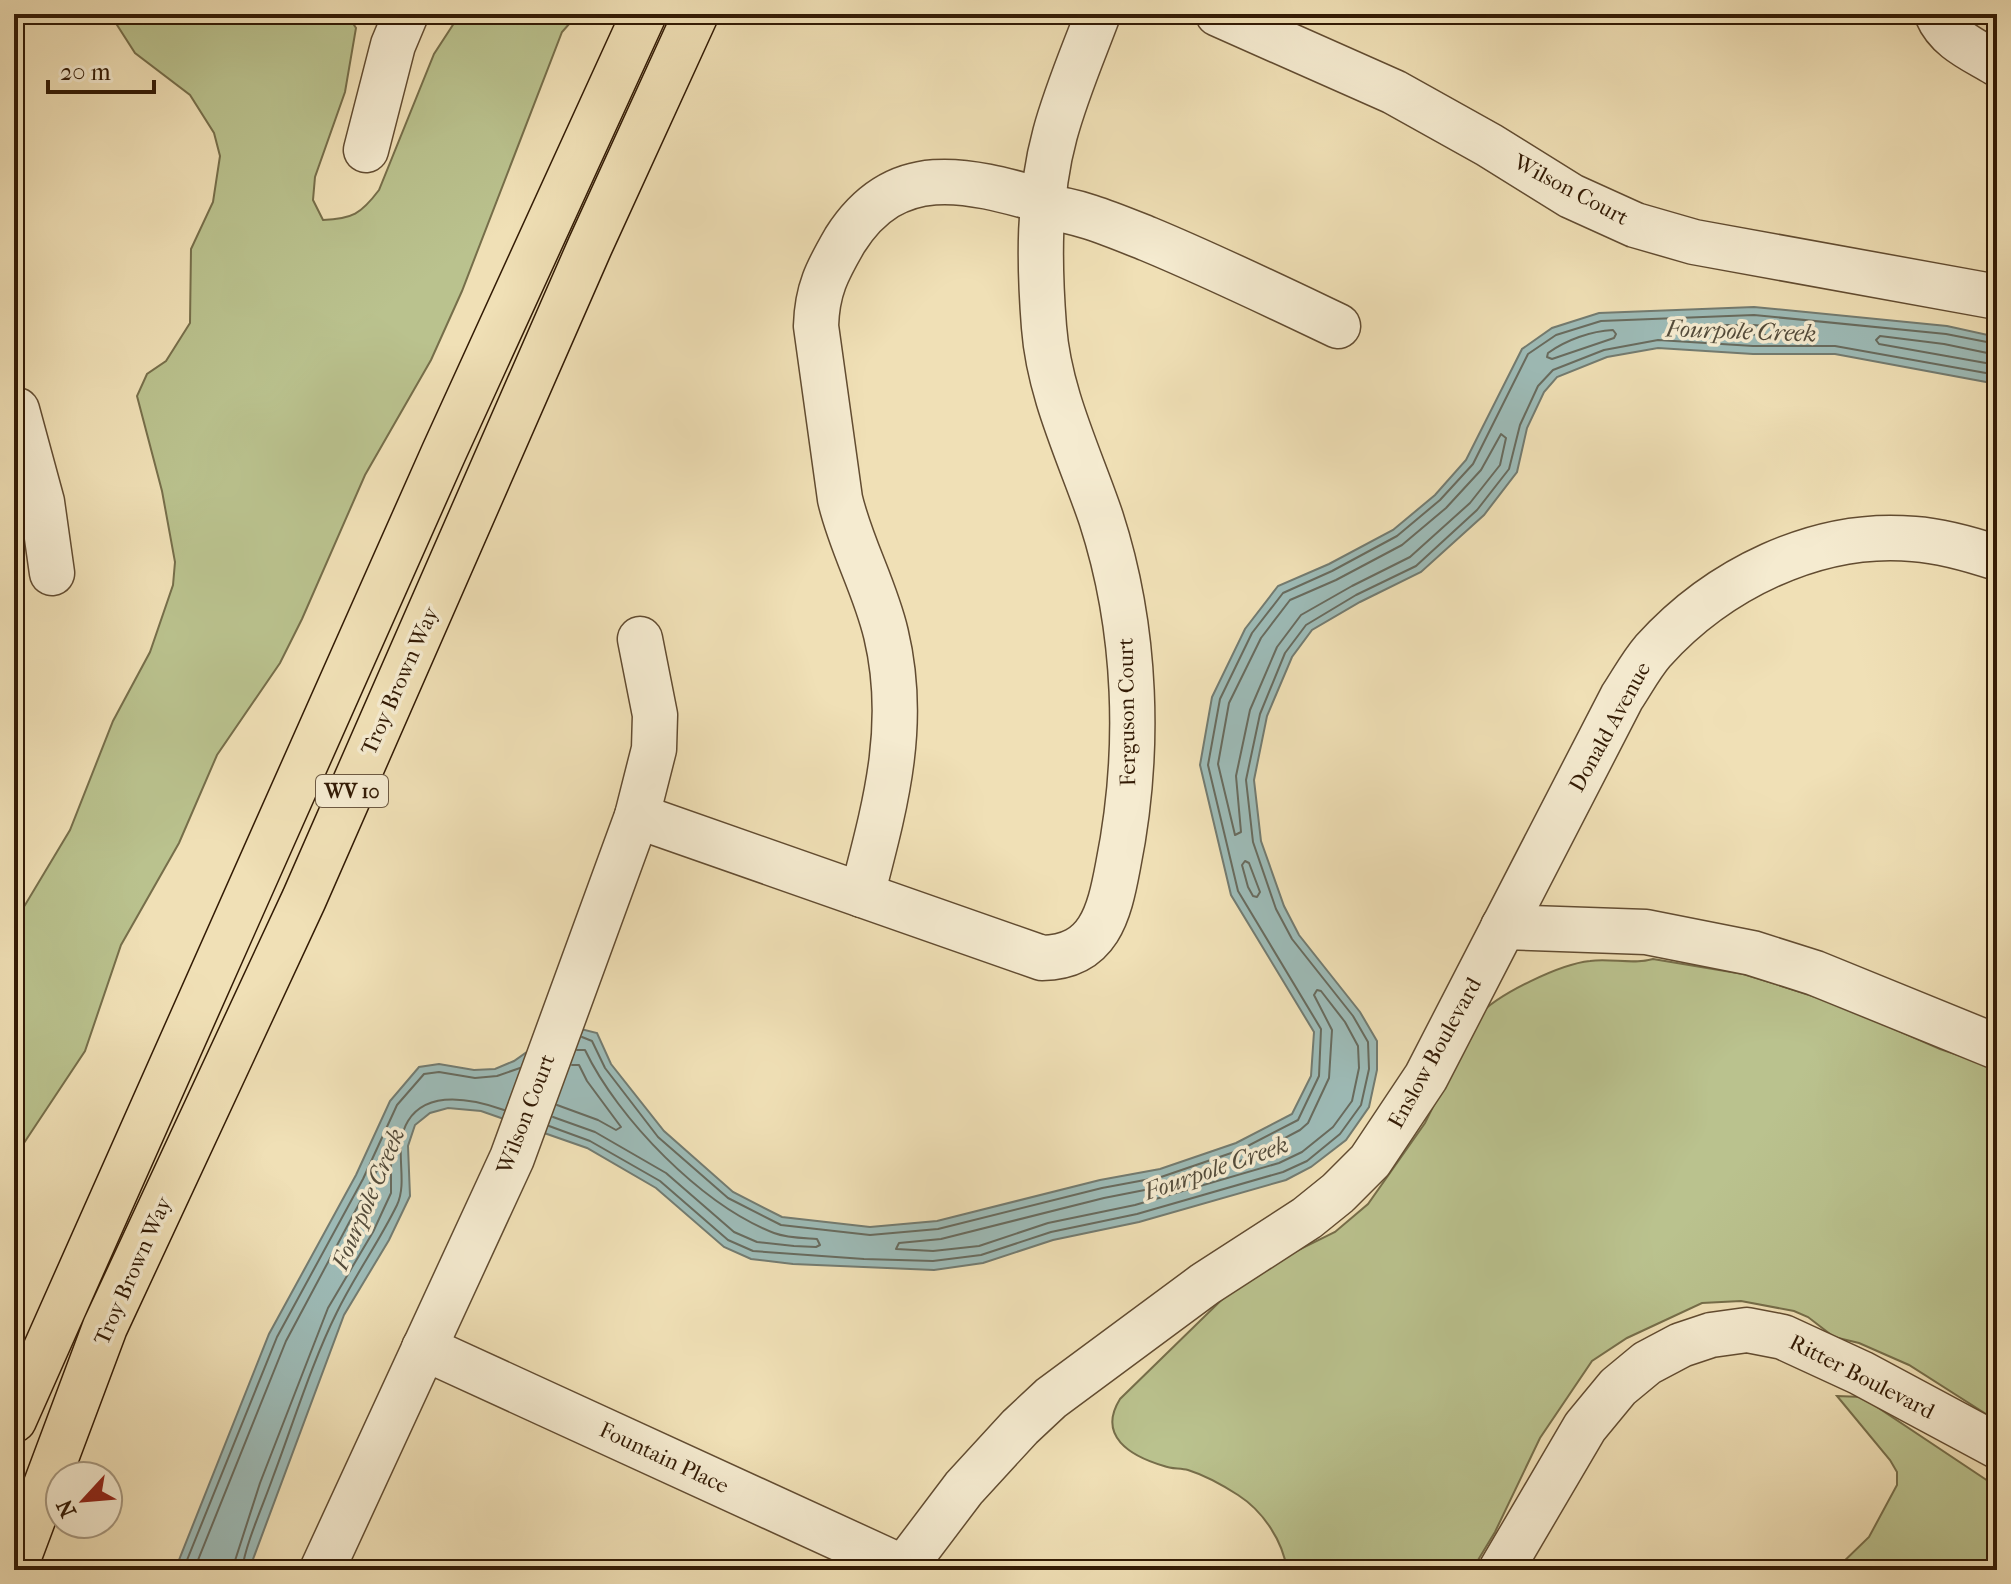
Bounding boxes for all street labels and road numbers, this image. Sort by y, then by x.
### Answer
street label: Wilson Court [1508,148,1633,231]
street label: Troy Brown Way [356,602,445,759]
street label: Ferguson Court [1113,637,1141,787]
street label: Donald Avenue [1564,657,1656,796]
road number: WV 10 [316,775,388,807]
street label: Enslow Boulevard [1383,972,1488,1133]
street label: Wilson Court [491,1050,561,1179]
street label: Troy Brown Way [89,1192,178,1349]
street label: Ritter Boulevard [1785,1329,1940,1425]
street label: Fountain Place [595,1417,733,1499]

